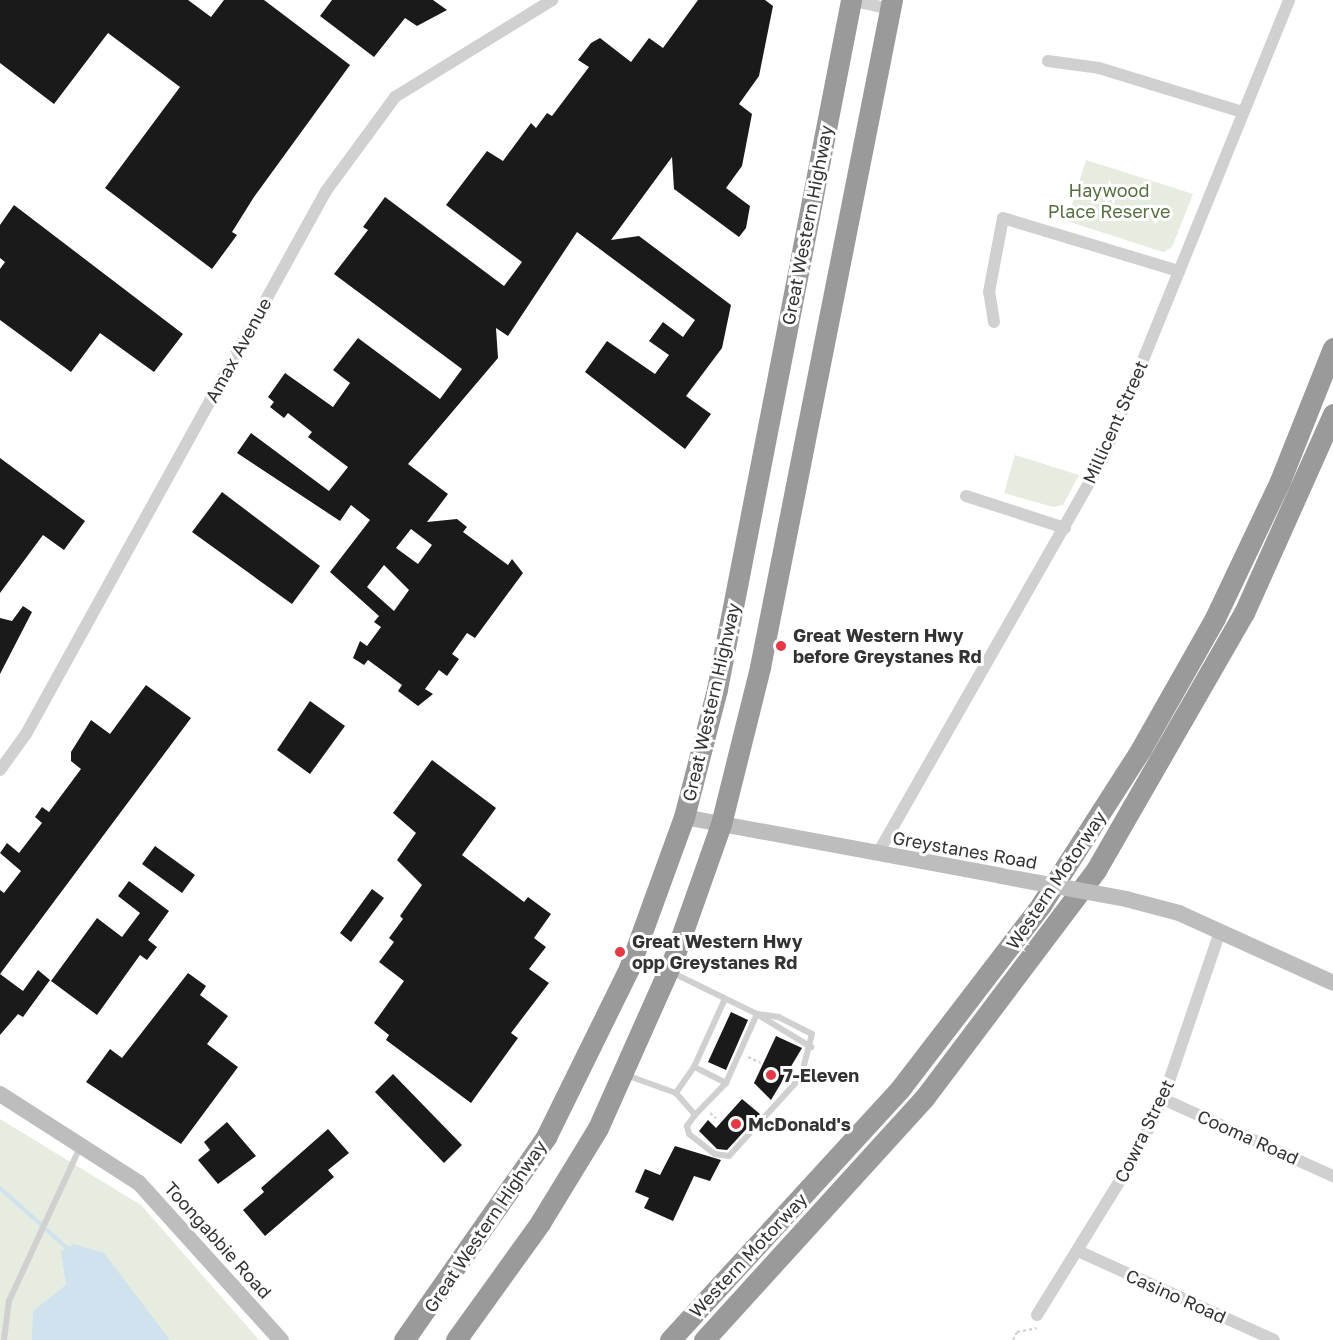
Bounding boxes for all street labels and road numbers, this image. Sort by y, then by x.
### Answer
street label: Great Western Highway [777,123,837,327]
street label: Amax Avenue [200,294,276,406]
street label: Millicent Street [1078,357,1152,487]
street label: Great Western Highway [678,601,744,803]
street label: Western Motorway [1002,807,1110,953]
street label: Greystanes Road [891,827,1039,873]
street label: Cowra Street [1110,1076,1178,1186]
street label: Cooma Road [1194,1105,1302,1169]
street label: Great Western Highway [419,1136,551,1316]
street label: Toongabbie Road [160,1177,276,1303]
street label: Western Motorway [685,1188,811,1322]
street label: Casino Road [1123,1264,1229,1328]

